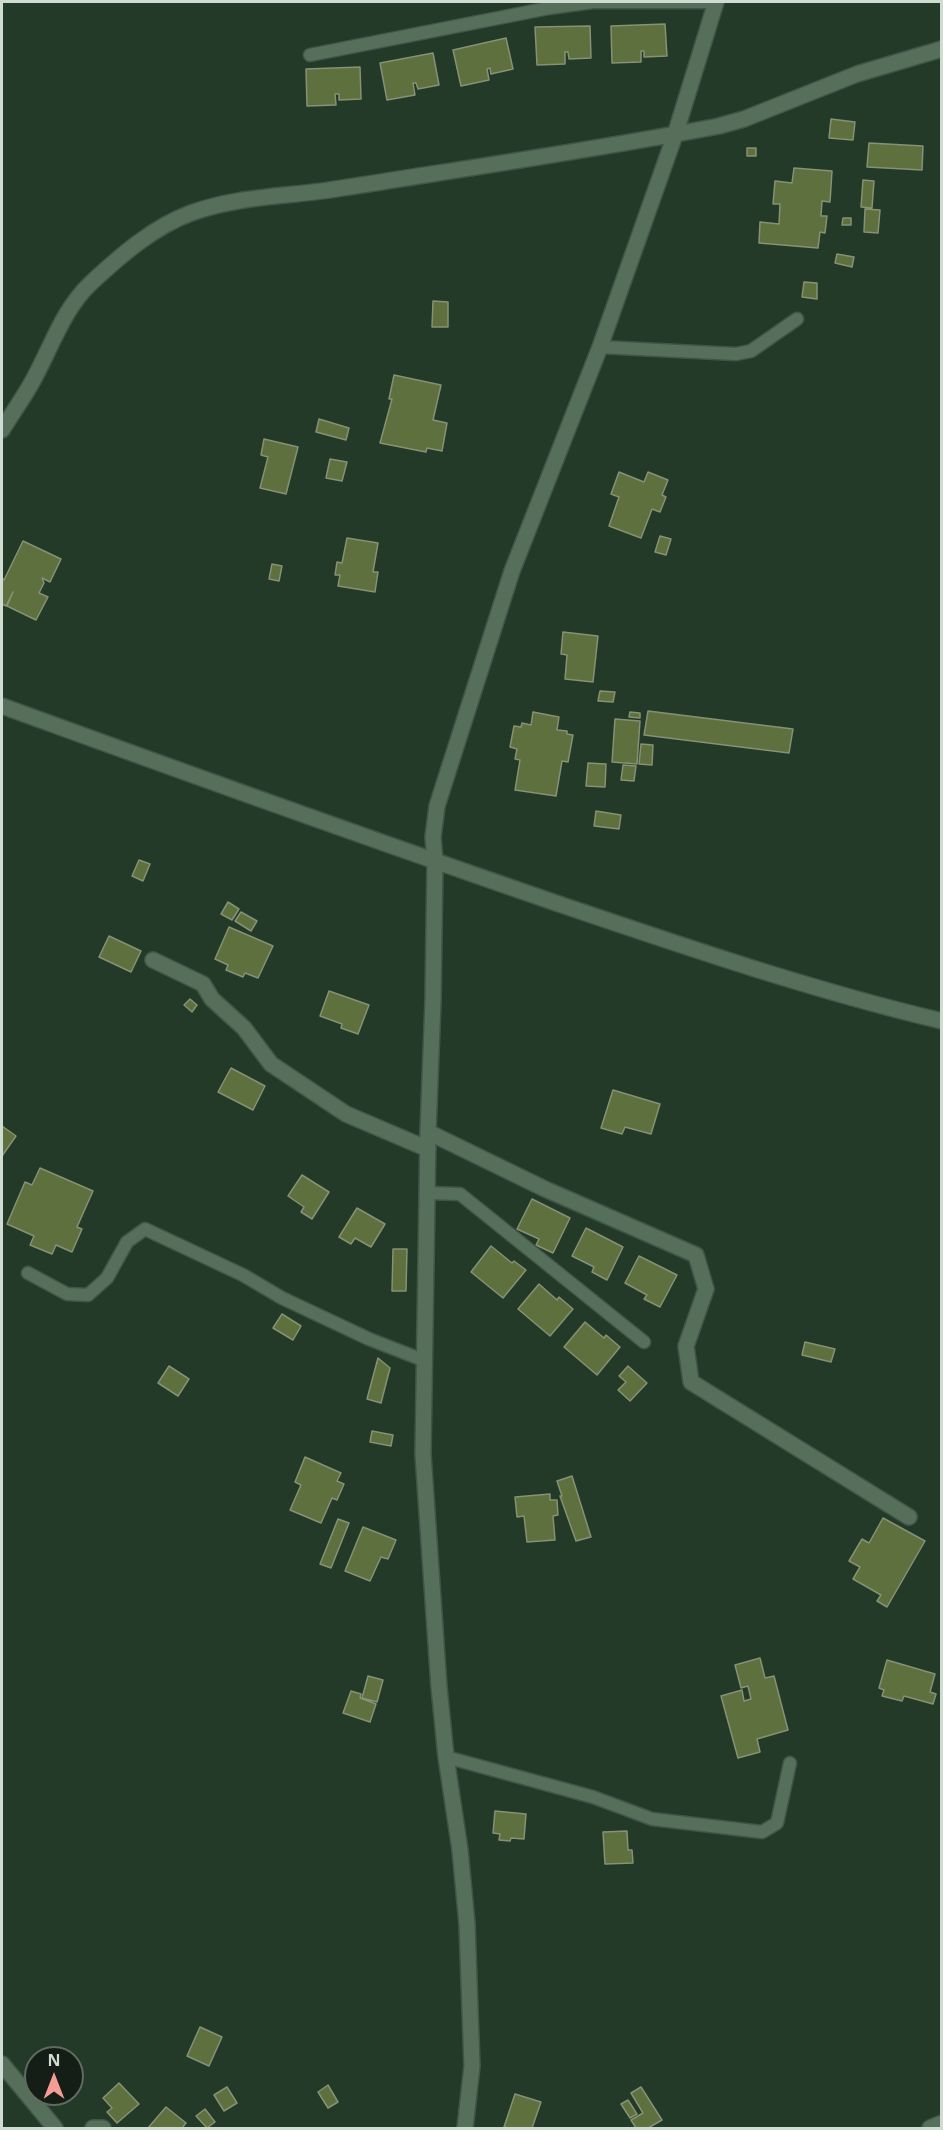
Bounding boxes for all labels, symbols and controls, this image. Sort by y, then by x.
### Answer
north arrow [24,2046,84,2106]
text: N [47,2049,61,2071]

